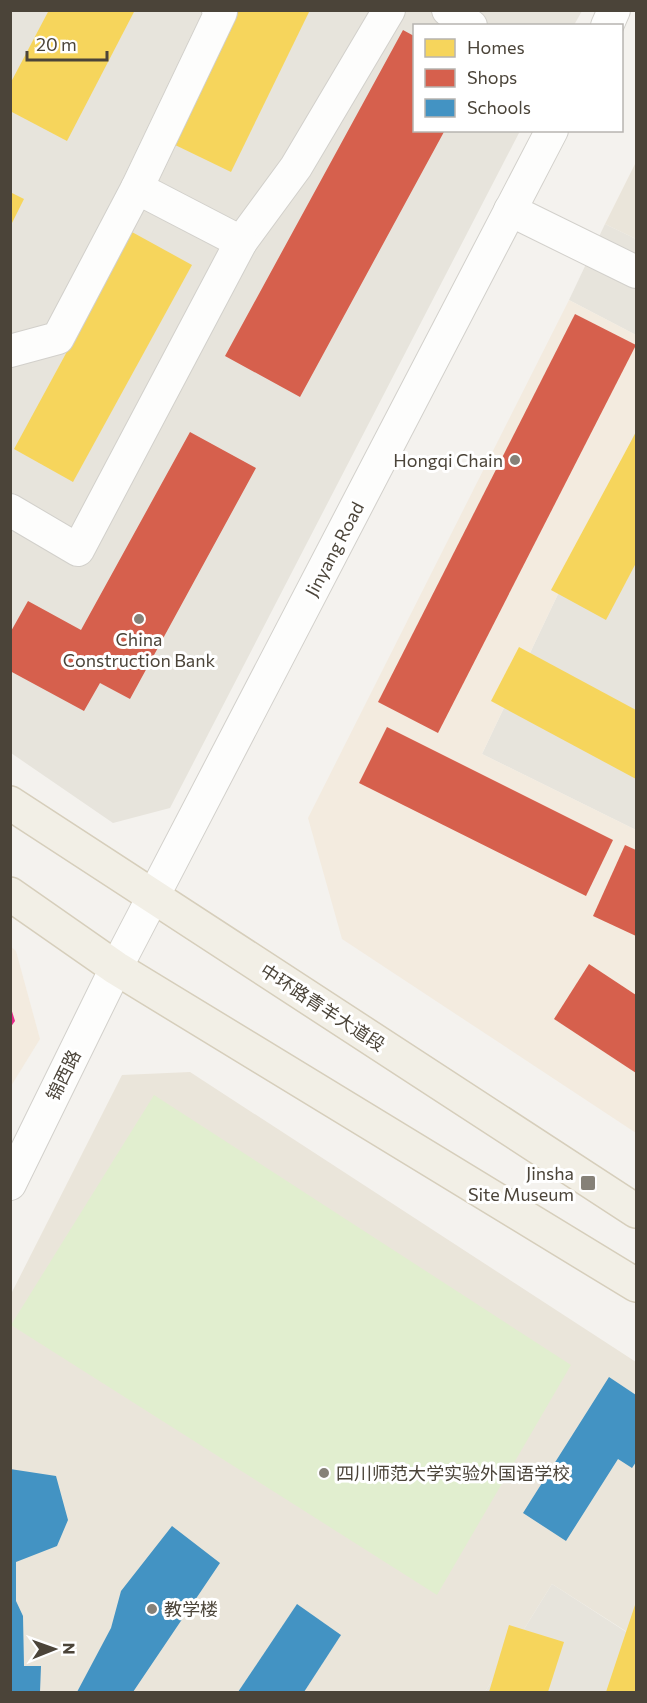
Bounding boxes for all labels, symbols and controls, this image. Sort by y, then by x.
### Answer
scale bar [27,24,106,62]
legend [413,24,623,132]
text: 20 m [36,33,77,55]
text: Homes [467,36,525,58]
text: Shops [467,66,517,88]
text: Schools [467,96,531,118]
place label: Hongqi Chain [393,449,503,471]
marker: Hongqi Chain [508,453,522,467]
street label: Jinyang Road [300,498,368,600]
marker: China Construction Bank [132,612,146,626]
place label: China Construction Bank [63,628,216,671]
street label: 中环路青羊大道段 [257,959,389,1055]
street label: 锦西路 [41,1046,85,1104]
place label: Jinsha Site Museum [468,1162,574,1205]
marker: Jinsha Site Museum [579,1174,597,1192]
place label: 四川师范大学实验外国语学校 [336,1462,570,1484]
marker: 四川师范大学实验外国语学校 [317,1466,331,1480]
place label: 教学楼 [164,1598,218,1620]
marker: 教学楼 [145,1602,159,1616]
north arrow [24,1619,84,1679]
text: N [60,1643,79,1655]

